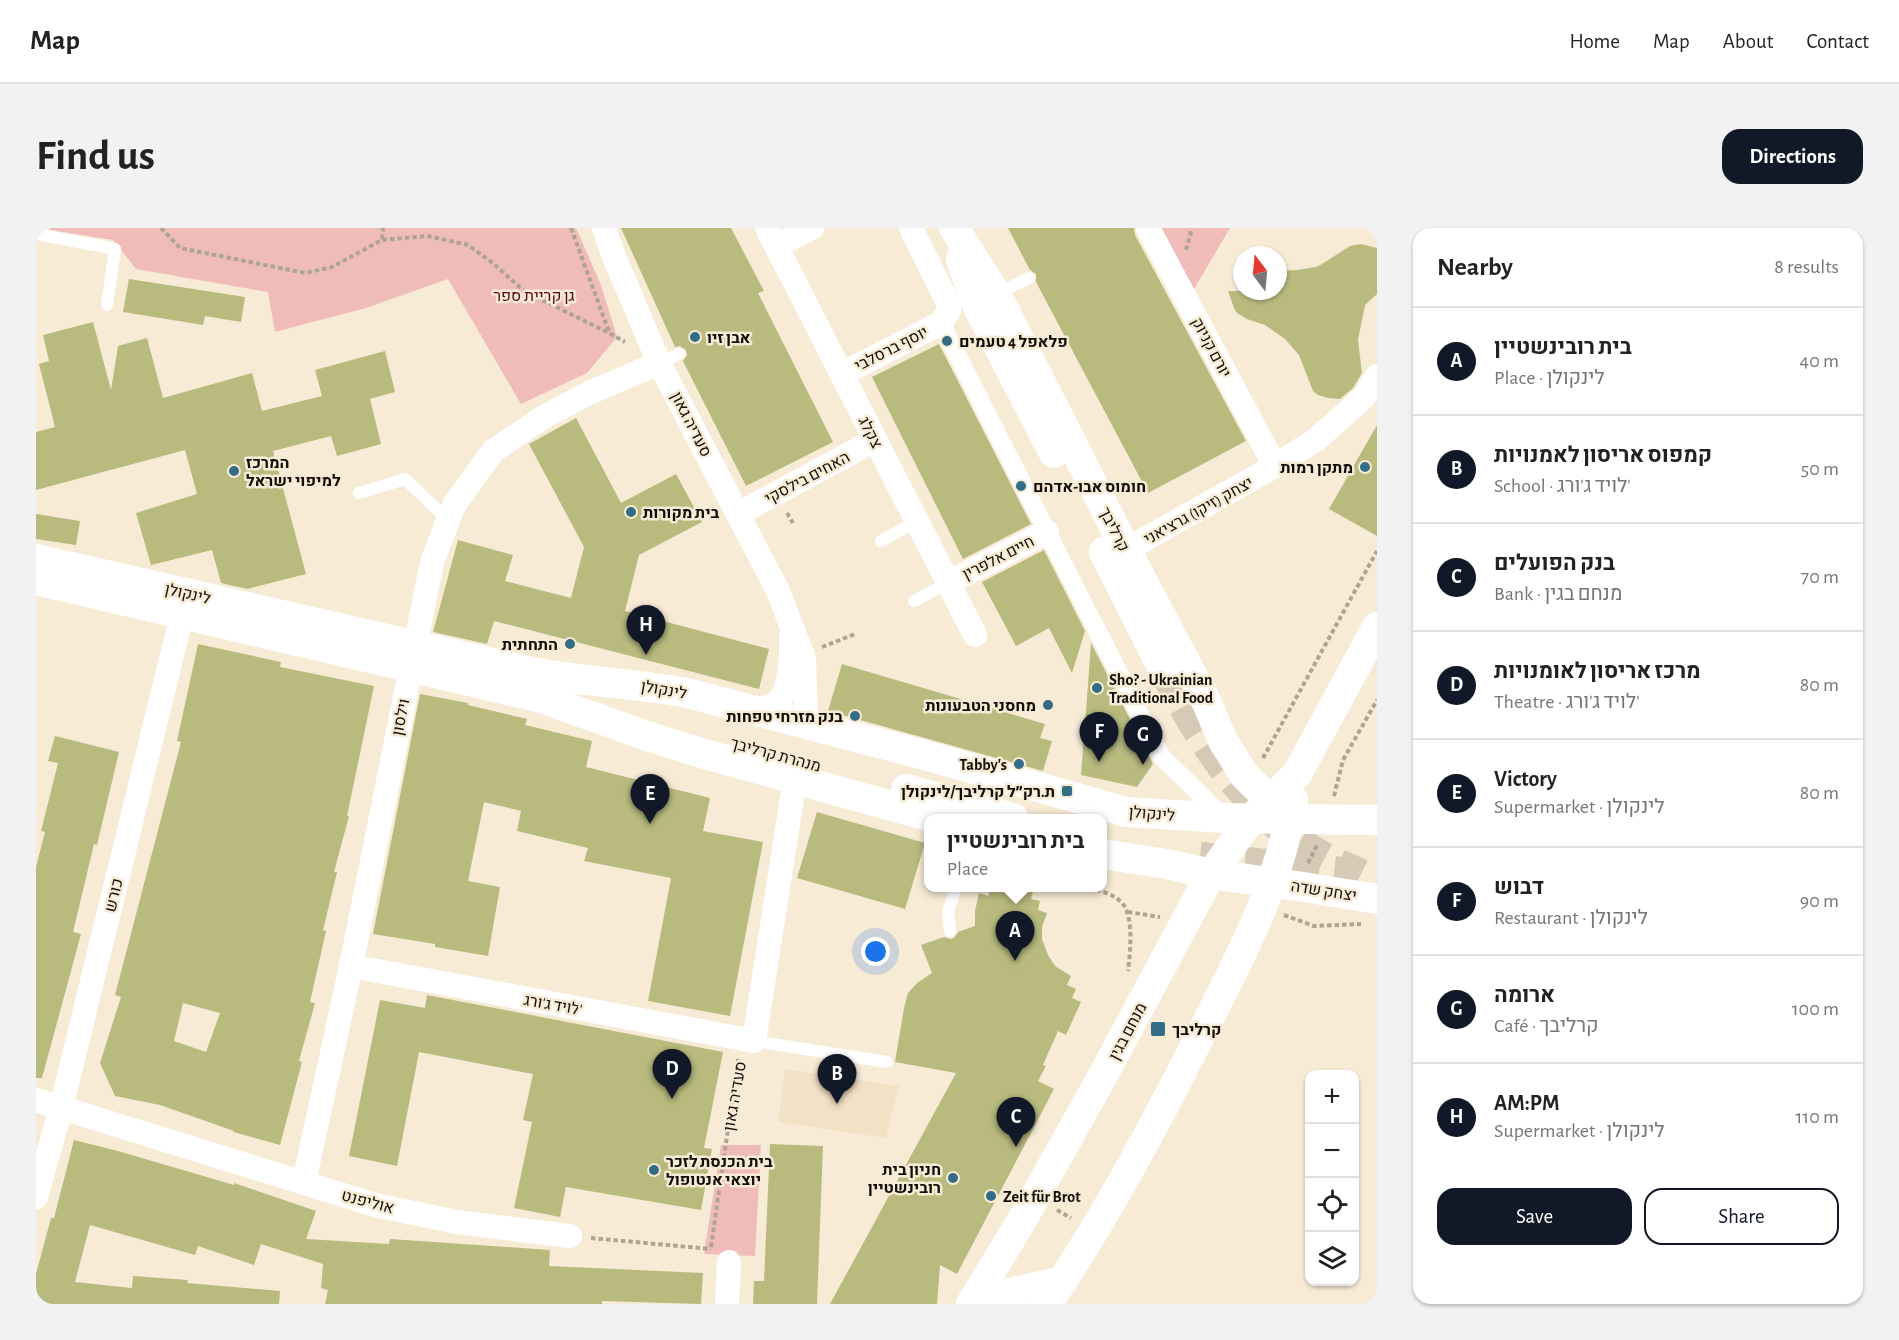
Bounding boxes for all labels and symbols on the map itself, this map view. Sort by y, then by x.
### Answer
north arrow [1233,246,1287,300]
park label: גן קריית ספר [493,288,575,304]
street label: יורם קניוק [1189,315,1234,380]
street label: יוסף ברסלבי [852,324,931,374]
marker: אבן זיו [688,330,702,344]
place label: אבן זיו [707,330,751,346]
marker: פלאפל 4 טעמים [940,334,954,348]
place label: פלאפל 4 טעמים [959,334,1068,350]
street label: סעדיה גאון [668,389,714,459]
street label: צקלג [855,414,885,451]
street label: האחים בילסקי [762,449,852,507]
place label: המרכז למיפוי ישראל [246,455,341,489]
place label: מתקן רמות [1280,460,1353,476]
marker: מתקן רמות [1358,460,1372,474]
marker: המרכז למיפוי ישראל [227,464,241,478]
street label: יצחק (זיקו) גרציאני [1141,474,1256,547]
marker: חומוס אבו-אדהם [1014,479,1028,493]
place label: חומוס אבו-אדהם [1033,479,1146,495]
marker: בית מקורות [624,505,638,519]
place label: בית מקורות [643,505,720,521]
street label: קרליבך [1096,505,1132,554]
street label: חיים אלפרין [960,533,1037,583]
street label: לינקולן [163,581,212,607]
pin: H [626,606,666,655]
place label: התחתית [502,637,558,653]
marker: התחתית [563,637,577,651]
place label: Sho? - Ukrainian Traditional Food [1109,672,1214,706]
street label: לינקולן [640,678,688,702]
marker: Sho? - Ukrainian Traditional Food [1090,681,1104,695]
street label: וילסון [390,697,412,737]
place label: מחסני הטבעונות [925,698,1036,714]
marker: מחסני הטבעונות [1041,698,1055,712]
place label: בנק מזרחי טפחות [726,709,843,725]
marker: בנק מזרחי טפחות [848,709,862,723]
pin: F [1080,712,1118,762]
pin: G [1124,716,1162,765]
street label: מנהרת קרליבך [729,735,823,775]
place label: Tabby's [959,757,1007,774]
marker: Tabby's [1012,757,1026,771]
pin: E [630,774,670,824]
place label: ת.רק״ל קרליבך/לינקולן [901,784,1055,800]
marker: ת.רק״ל קרליבך/לינקולן [1060,784,1074,798]
street label: לינקולן [1128,804,1176,824]
street label: כורש [102,877,126,914]
street label: יצחק שדה [1290,878,1358,904]
pin: A [996,912,1034,961]
your location [861,937,890,966]
street label: לויד ג'ורג' [522,992,583,1018]
street label: מנחם בגין [1106,1000,1150,1063]
marker: קרליבך [1149,1020,1167,1038]
place label: קרליבך [1172,1022,1221,1038]
pin: D [652,1050,692,1099]
pin: B [818,1054,856,1104]
street label: סעדיה גאון [721,1060,749,1132]
pin: C [996,1098,1036,1147]
place label: בית הכנסת לזכר יוצאי אנטופול [666,1154,773,1188]
place label: חניון בית רובינשטיין [868,1162,941,1196]
marker: בית הכנסת לזכר יוצאי אנטופול [647,1163,661,1177]
marker: חניון בית רובינשטיין [946,1171,960,1185]
street label: אוליפנט [340,1187,396,1217]
marker: Zeit für Brot [984,1189,998,1203]
place label: Zeit für Brot [1003,1189,1081,1205]

